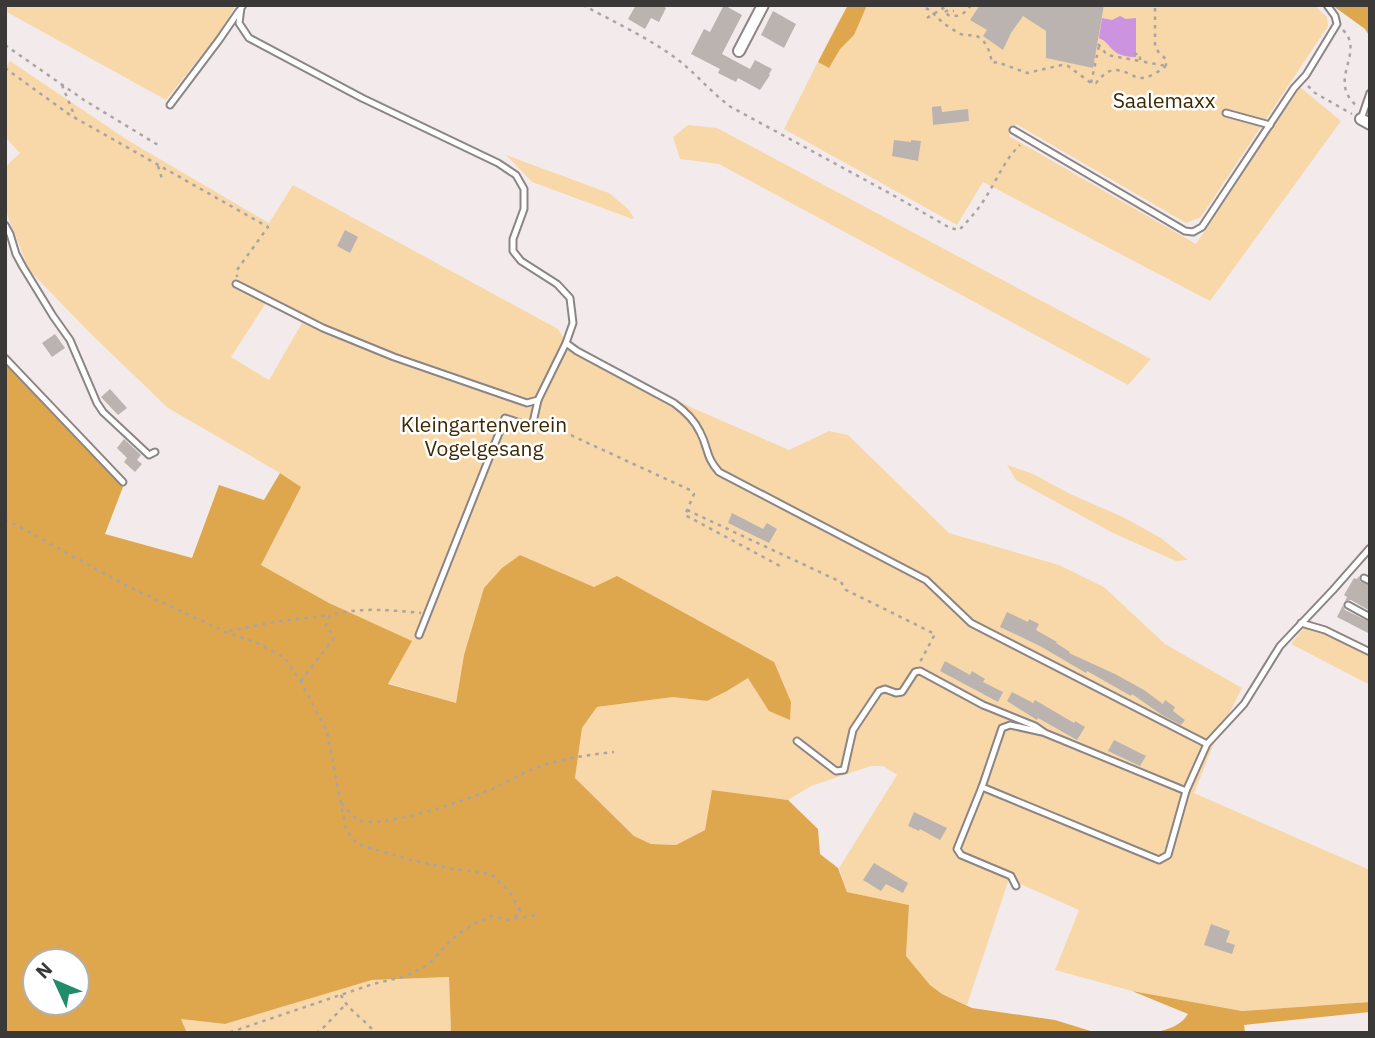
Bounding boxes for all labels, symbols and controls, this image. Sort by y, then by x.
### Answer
park label: Saalemaxx [1113,86,1216,114]
park label: Kleingartenverein Vogelgesang [401,410,567,462]
north arrow [21,947,91,1017]
text: N [30,957,57,983]

